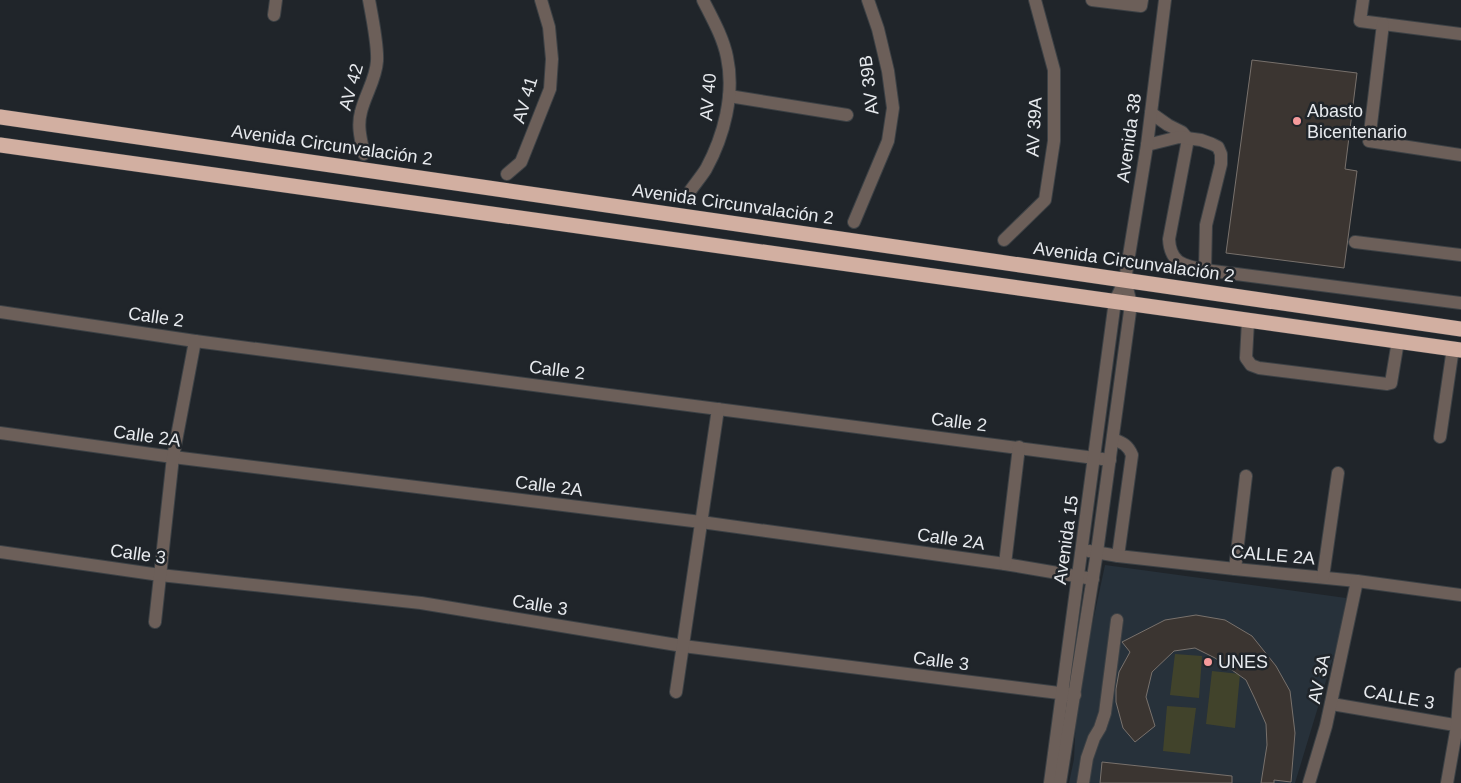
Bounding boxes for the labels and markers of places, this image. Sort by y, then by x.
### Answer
place label: Abasto Bicentenario [1307,101,1407,142]
marker: Abasto Bicentenario [1291,115,1303,127]
place label: UNES [1218,652,1268,672]
marker: UNES [1202,656,1214,668]

